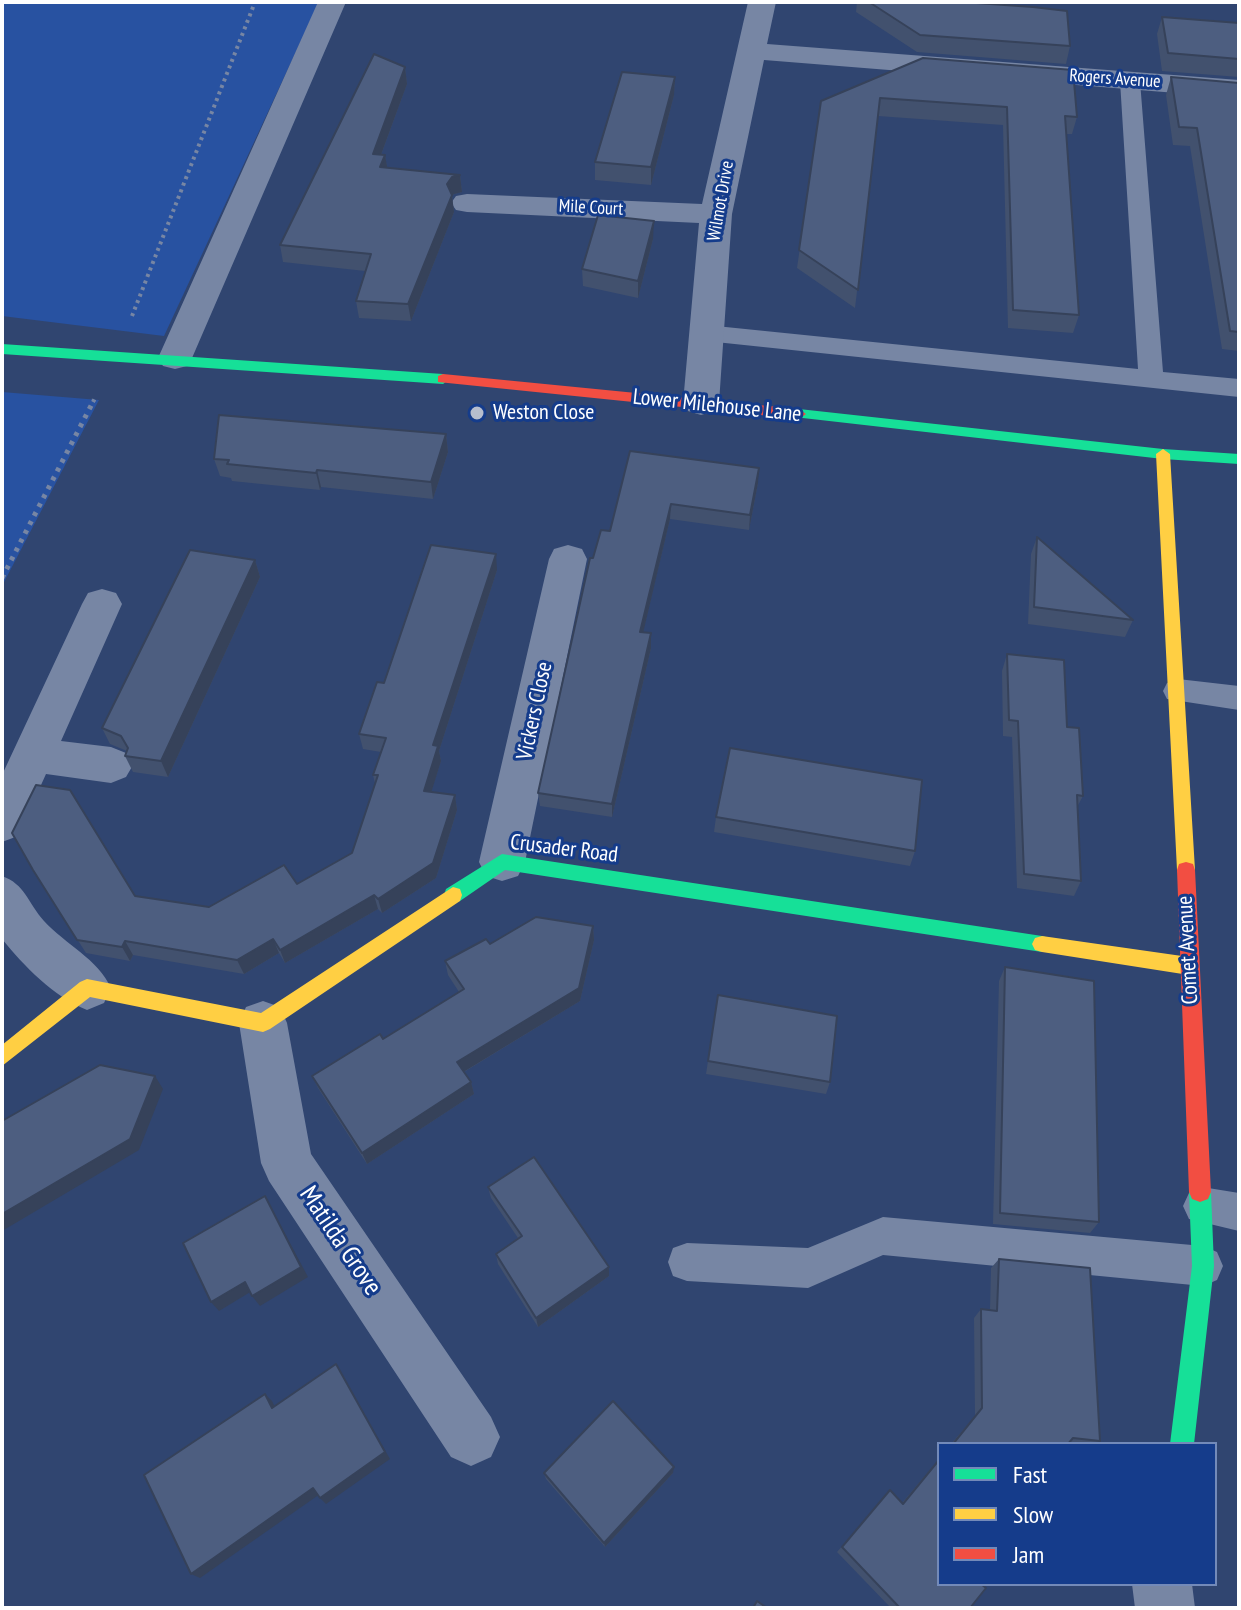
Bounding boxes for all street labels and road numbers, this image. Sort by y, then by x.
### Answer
street label: Rogers Avenue [1069,65,1161,93]
street label: Wilmot Drive [703,159,739,243]
street label: Mile Court [558,196,624,220]
street label: Lower Milehouse Lane [631,384,803,428]
street label: Vickers Close [512,660,558,762]
street label: Crusader Road [509,829,619,869]
street label: Comet Avenue [1172,895,1204,1005]
street label: Matilda Grove [292,1181,388,1301]

